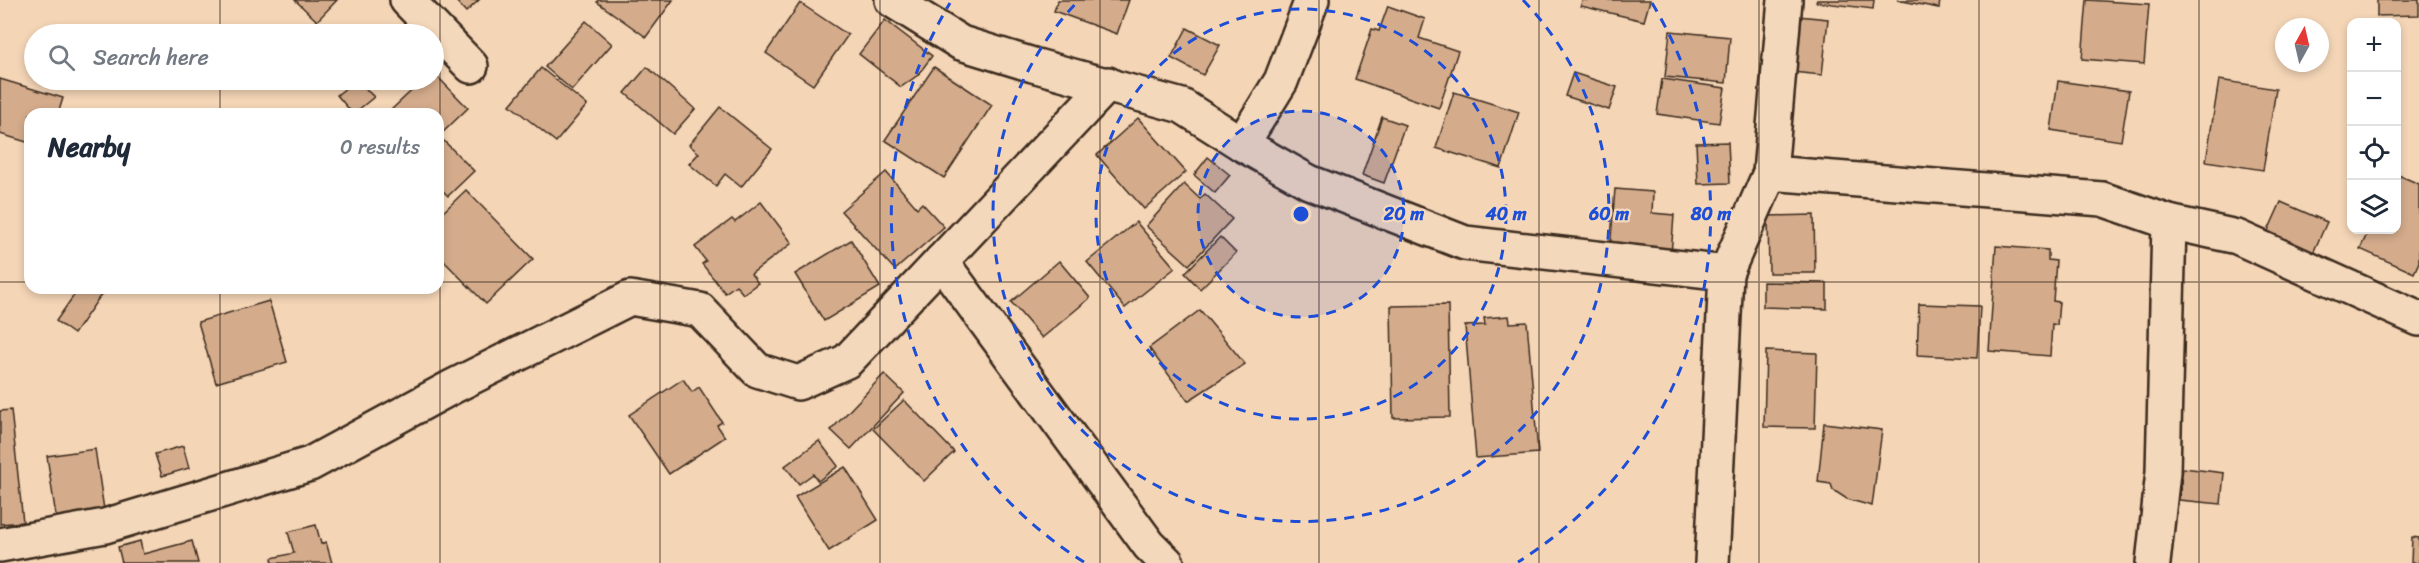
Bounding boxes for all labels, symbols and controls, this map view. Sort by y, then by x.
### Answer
north arrow [2275,18,2329,72]
map controls [2347,18,2401,234]
button: + [2347,18,2401,72]
search box [24,24,444,90]
text: Search here [93,38,209,77]
icon: search [45,41,78,74]
button: − [2347,72,2401,126]
text: Nearby [48,124,130,170]
button: locate [2347,126,2401,180]
text: 0 results [340,130,420,165]
button: layers [2347,180,2401,234]
text: 20 m [1383,198,1424,230]
text: 40 m [1484,198,1527,230]
text: 60 m [1588,198,1629,230]
text: 80 m [1690,198,1732,230]
centre of rings [1291,204,1311,224]

